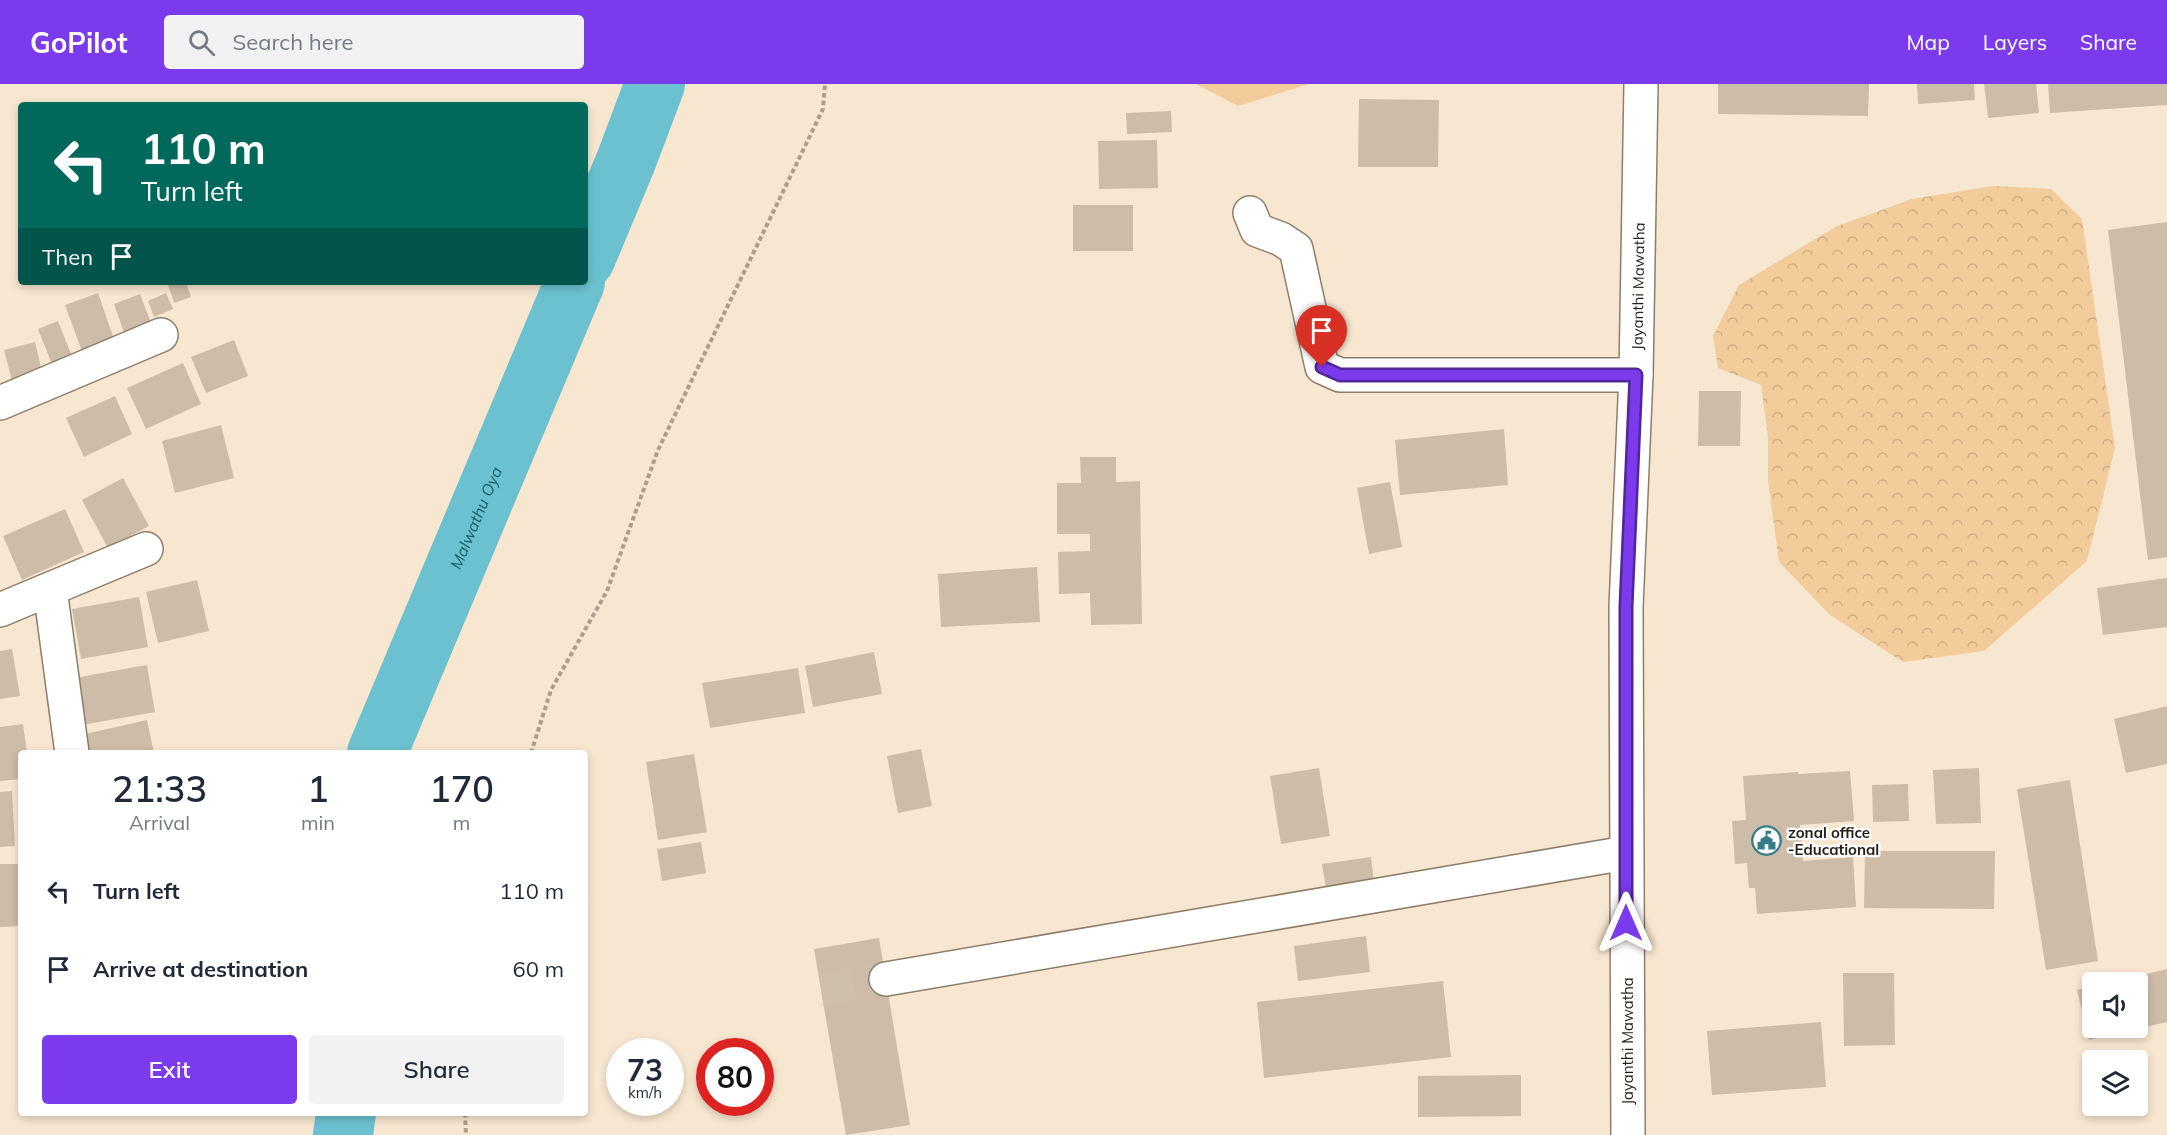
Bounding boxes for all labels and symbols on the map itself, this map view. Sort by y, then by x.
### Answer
street label: Jayanthi Mawatha [1627,222,1648,350]
pin [1296,305,1347,367]
water label: Malwathu Oya [445,463,506,572]
place label: zonal office -Educational [1788,823,1879,859]
public building icon: zonal office -Educational [1751,825,1783,857]
position arrow [1594,891,1658,955]
street label: Jayanthi Mawatha [1618,977,1637,1105]
speed limit sign: 80 [696,1038,774,1116]

